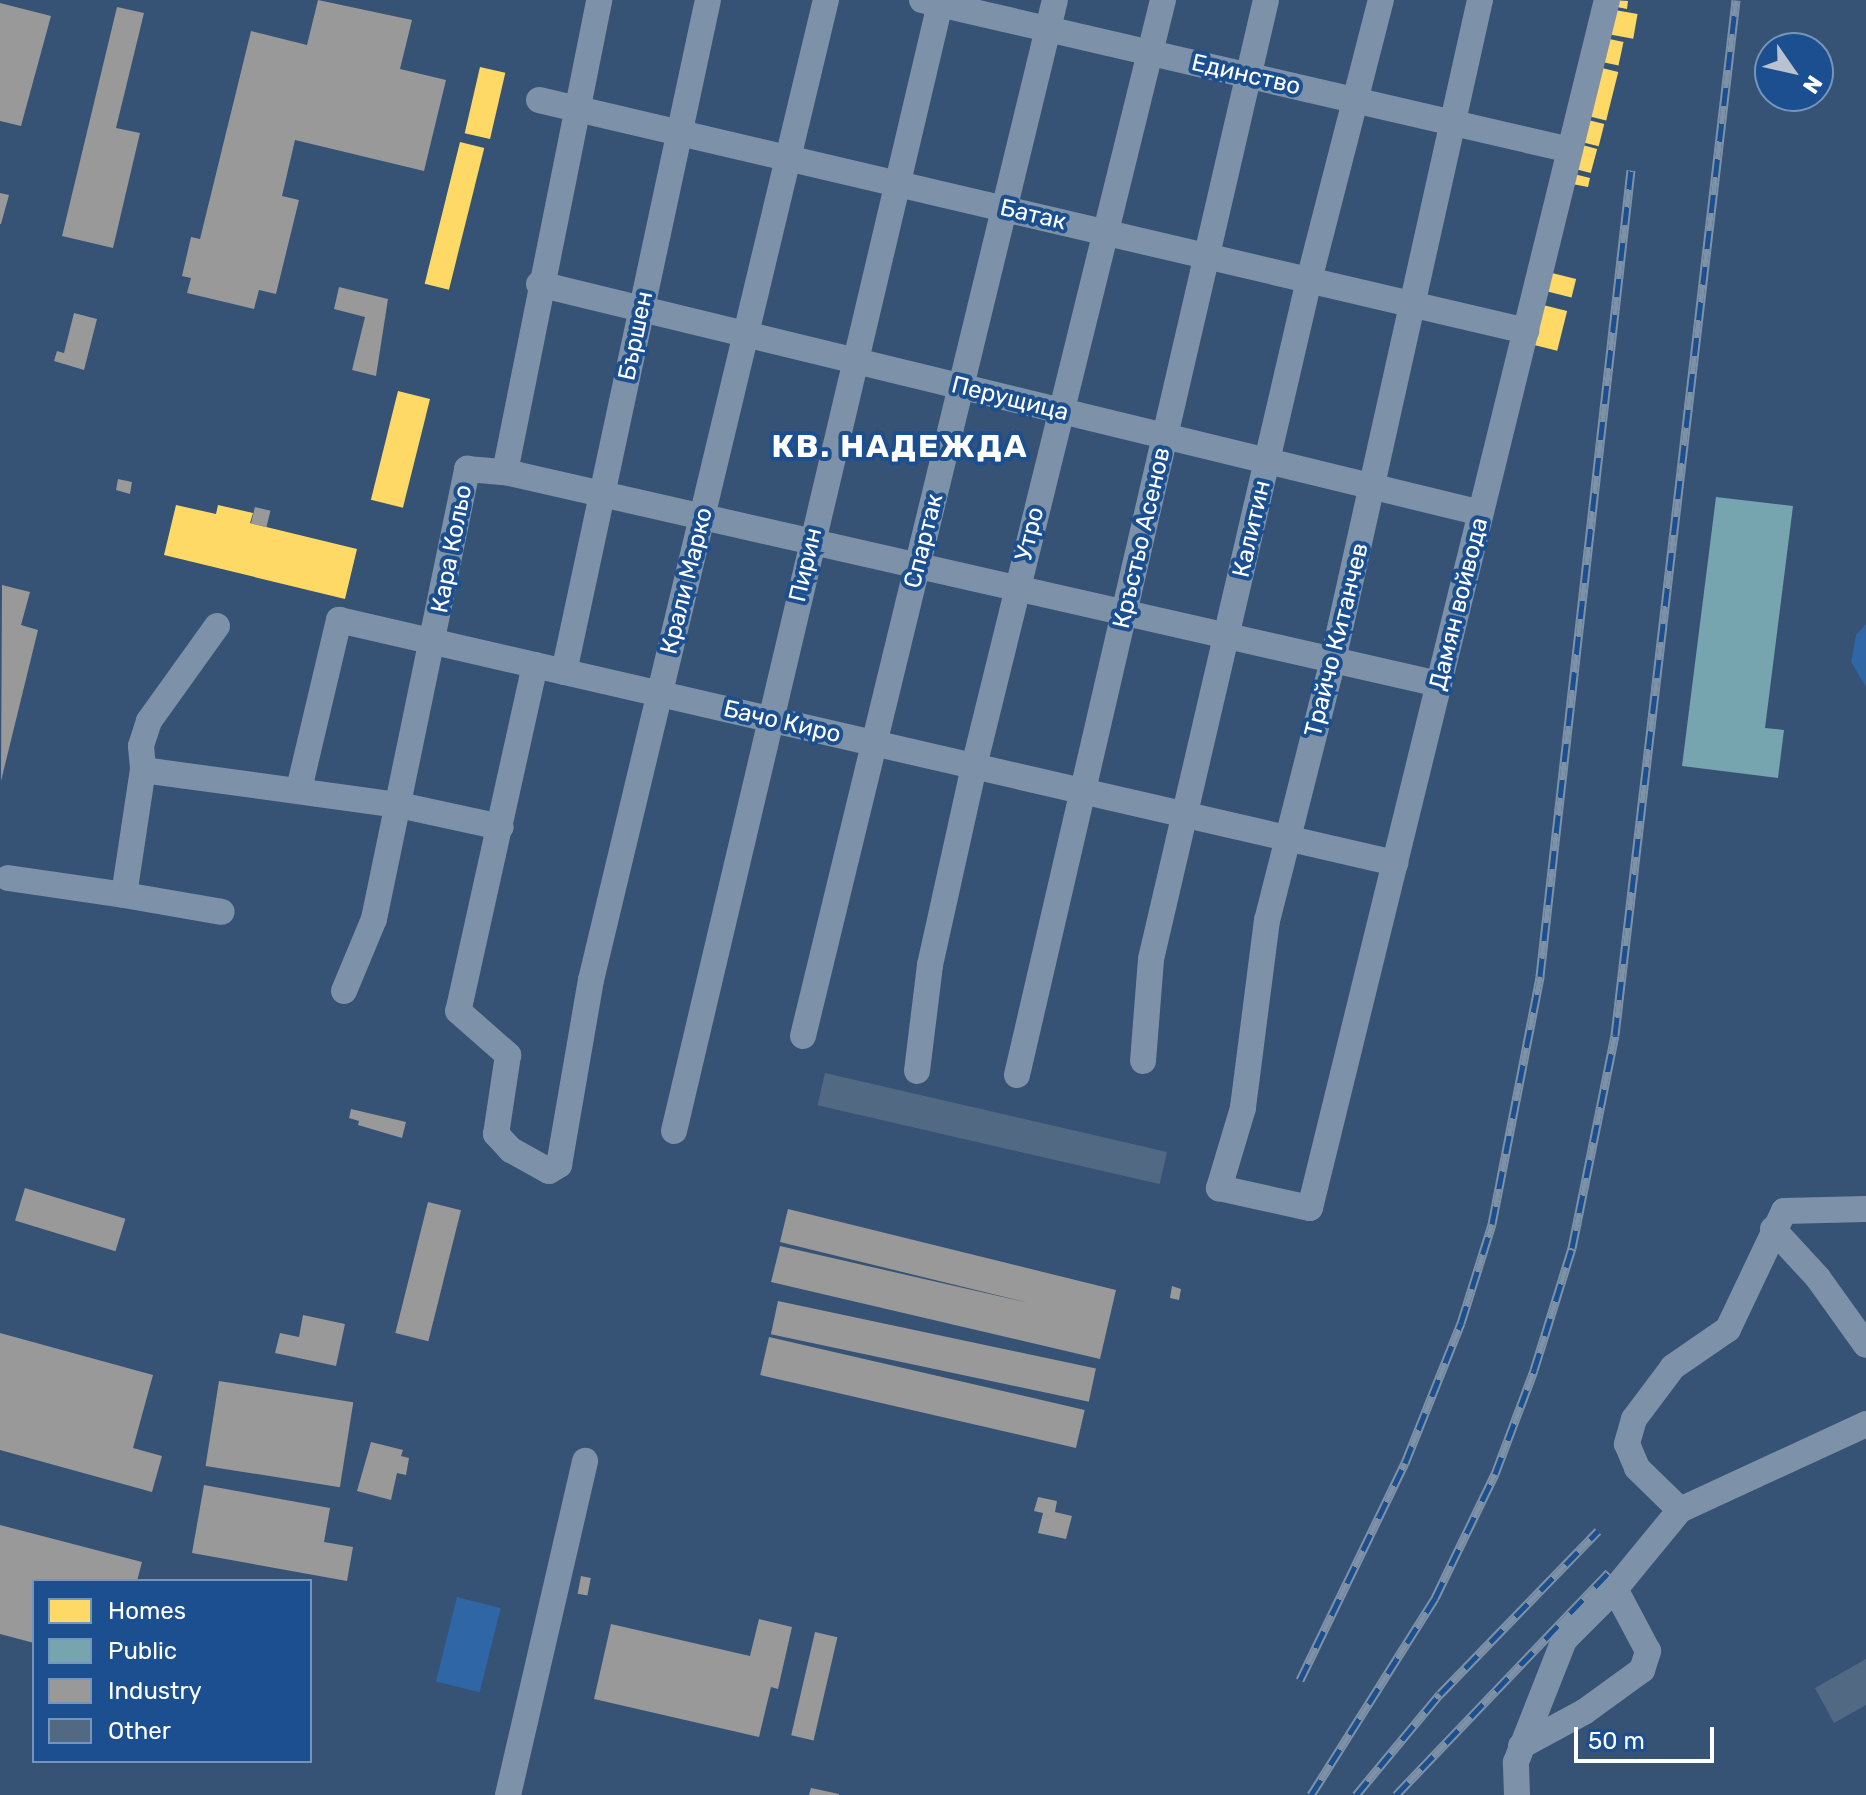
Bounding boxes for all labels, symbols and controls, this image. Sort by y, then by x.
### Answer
north arrow [1754,32,1834,112]
street label: Единство [1189,48,1303,102]
text: N [1797,70,1828,99]
street label: Батак [997,193,1069,237]
street label: Бършен [613,289,659,383]
street label: Перущица [948,371,1072,427]
district label: КВ. НАДЕЖДА [771,427,1029,465]
street label: Кръстьо Асенов [1107,445,1177,631]
street label: Калитин [1227,478,1277,580]
street label: Кара Кольо [425,482,479,616]
street label: Спартак [898,491,950,591]
street label: Утро [1009,504,1051,564]
street label: Крали Марко [655,505,719,657]
street label: Дамян войвода [1424,515,1494,693]
street label: Пирин [784,525,828,605]
street label: Трайчо Китанчев [1299,540,1375,740]
street label: Бачо Киро [721,695,843,749]
legend [32,1579,312,1763]
text: Homes [108,1597,186,1625]
text: Public [108,1637,177,1665]
text: Industry [108,1677,202,1705]
scale bar [1578,1711,1718,1761]
text: Other [108,1717,171,1745]
text: 50 m [1588,1727,1645,1755]

